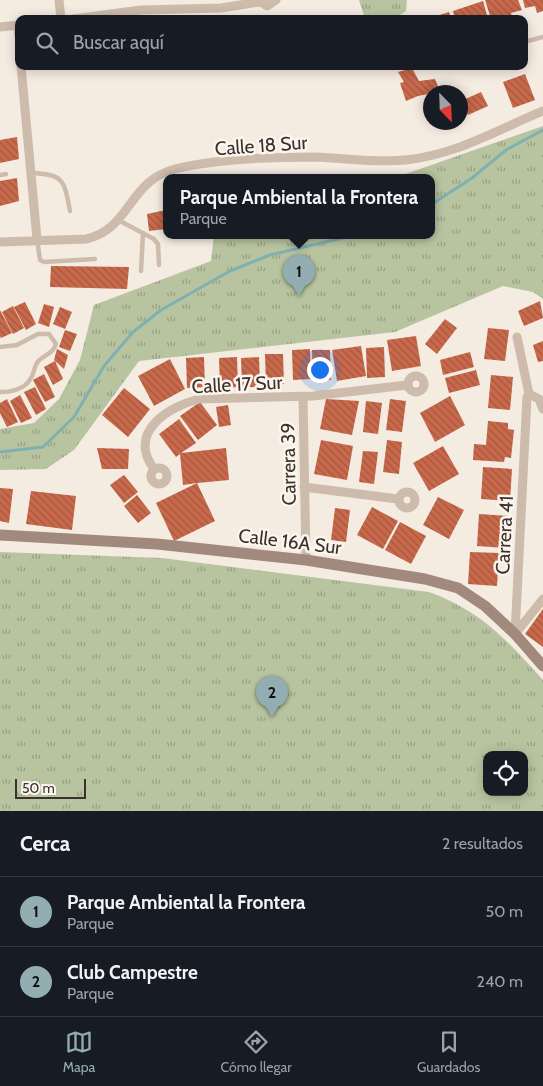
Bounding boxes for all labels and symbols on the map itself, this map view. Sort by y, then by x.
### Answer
north arrow [423,85,468,130]
street label: Calle 18 Sur [214,131,308,160]
pin: 1 [283,255,315,296]
your location [307,357,333,383]
street label: Calle 17 Sur [191,371,283,398]
street label: Carrera 39 [276,422,301,506]
street label: Carrera 41 [491,495,518,575]
street label: Calle 16A Sur [237,524,343,559]
pin: 2 [256,676,288,717]
scale bar [15,776,86,799]

